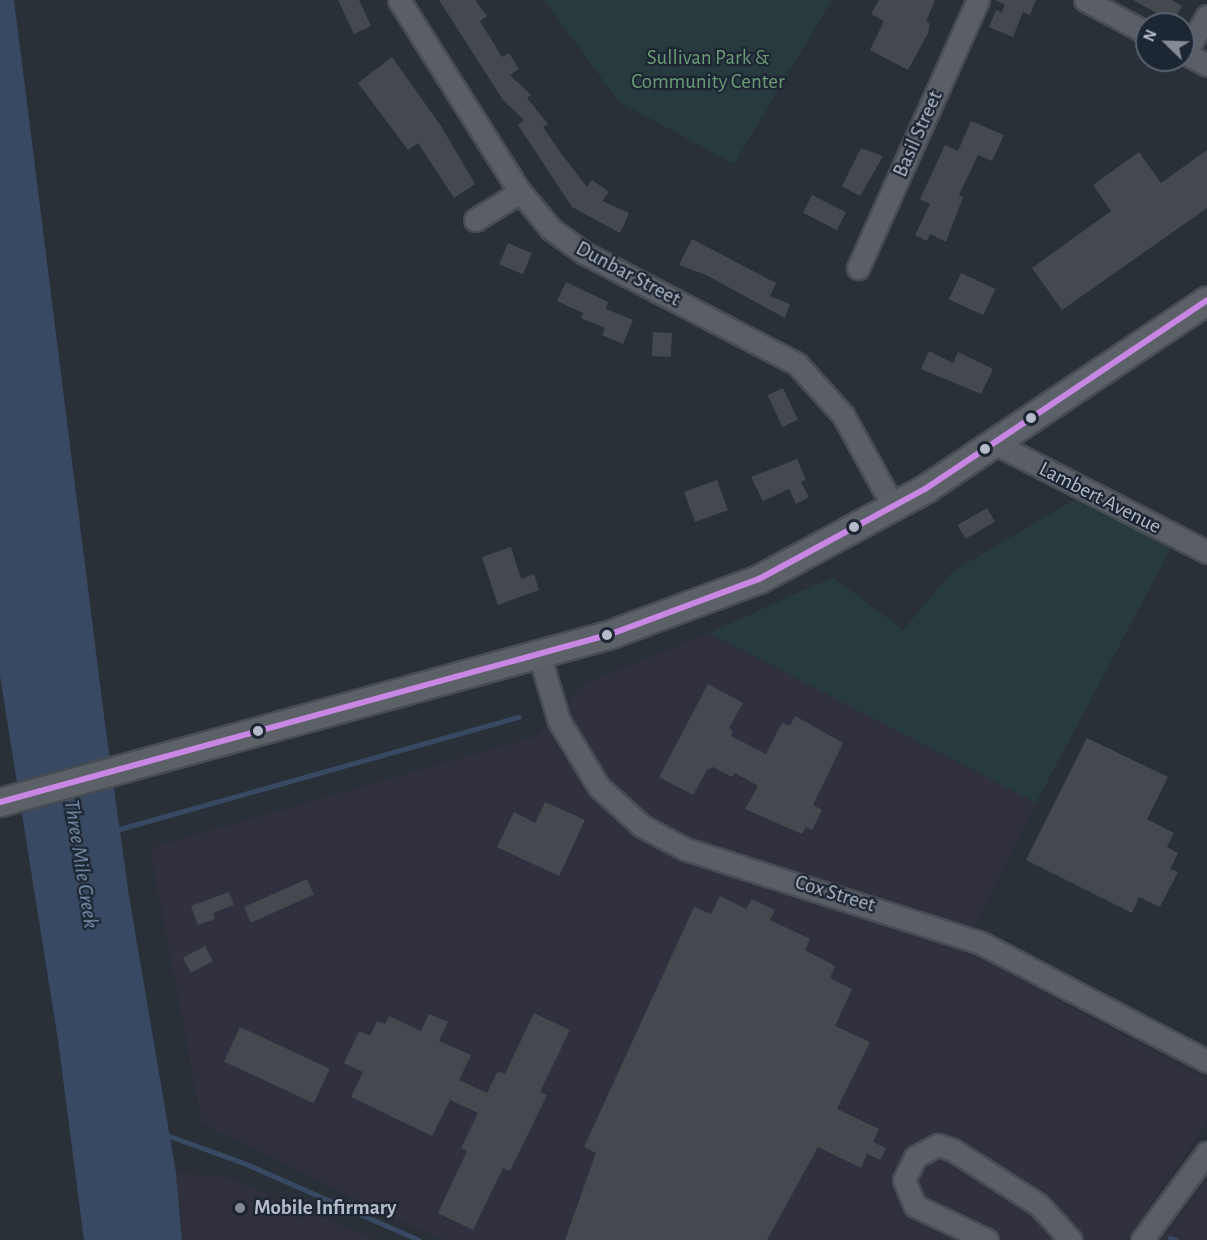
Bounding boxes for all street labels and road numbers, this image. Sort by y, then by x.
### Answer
street label: Basil Street [888,87,948,181]
street label: Dunbar Street [571,236,685,312]
street label: Lambert Avenue [1035,456,1165,540]
street label: Cox Street [792,870,878,918]

